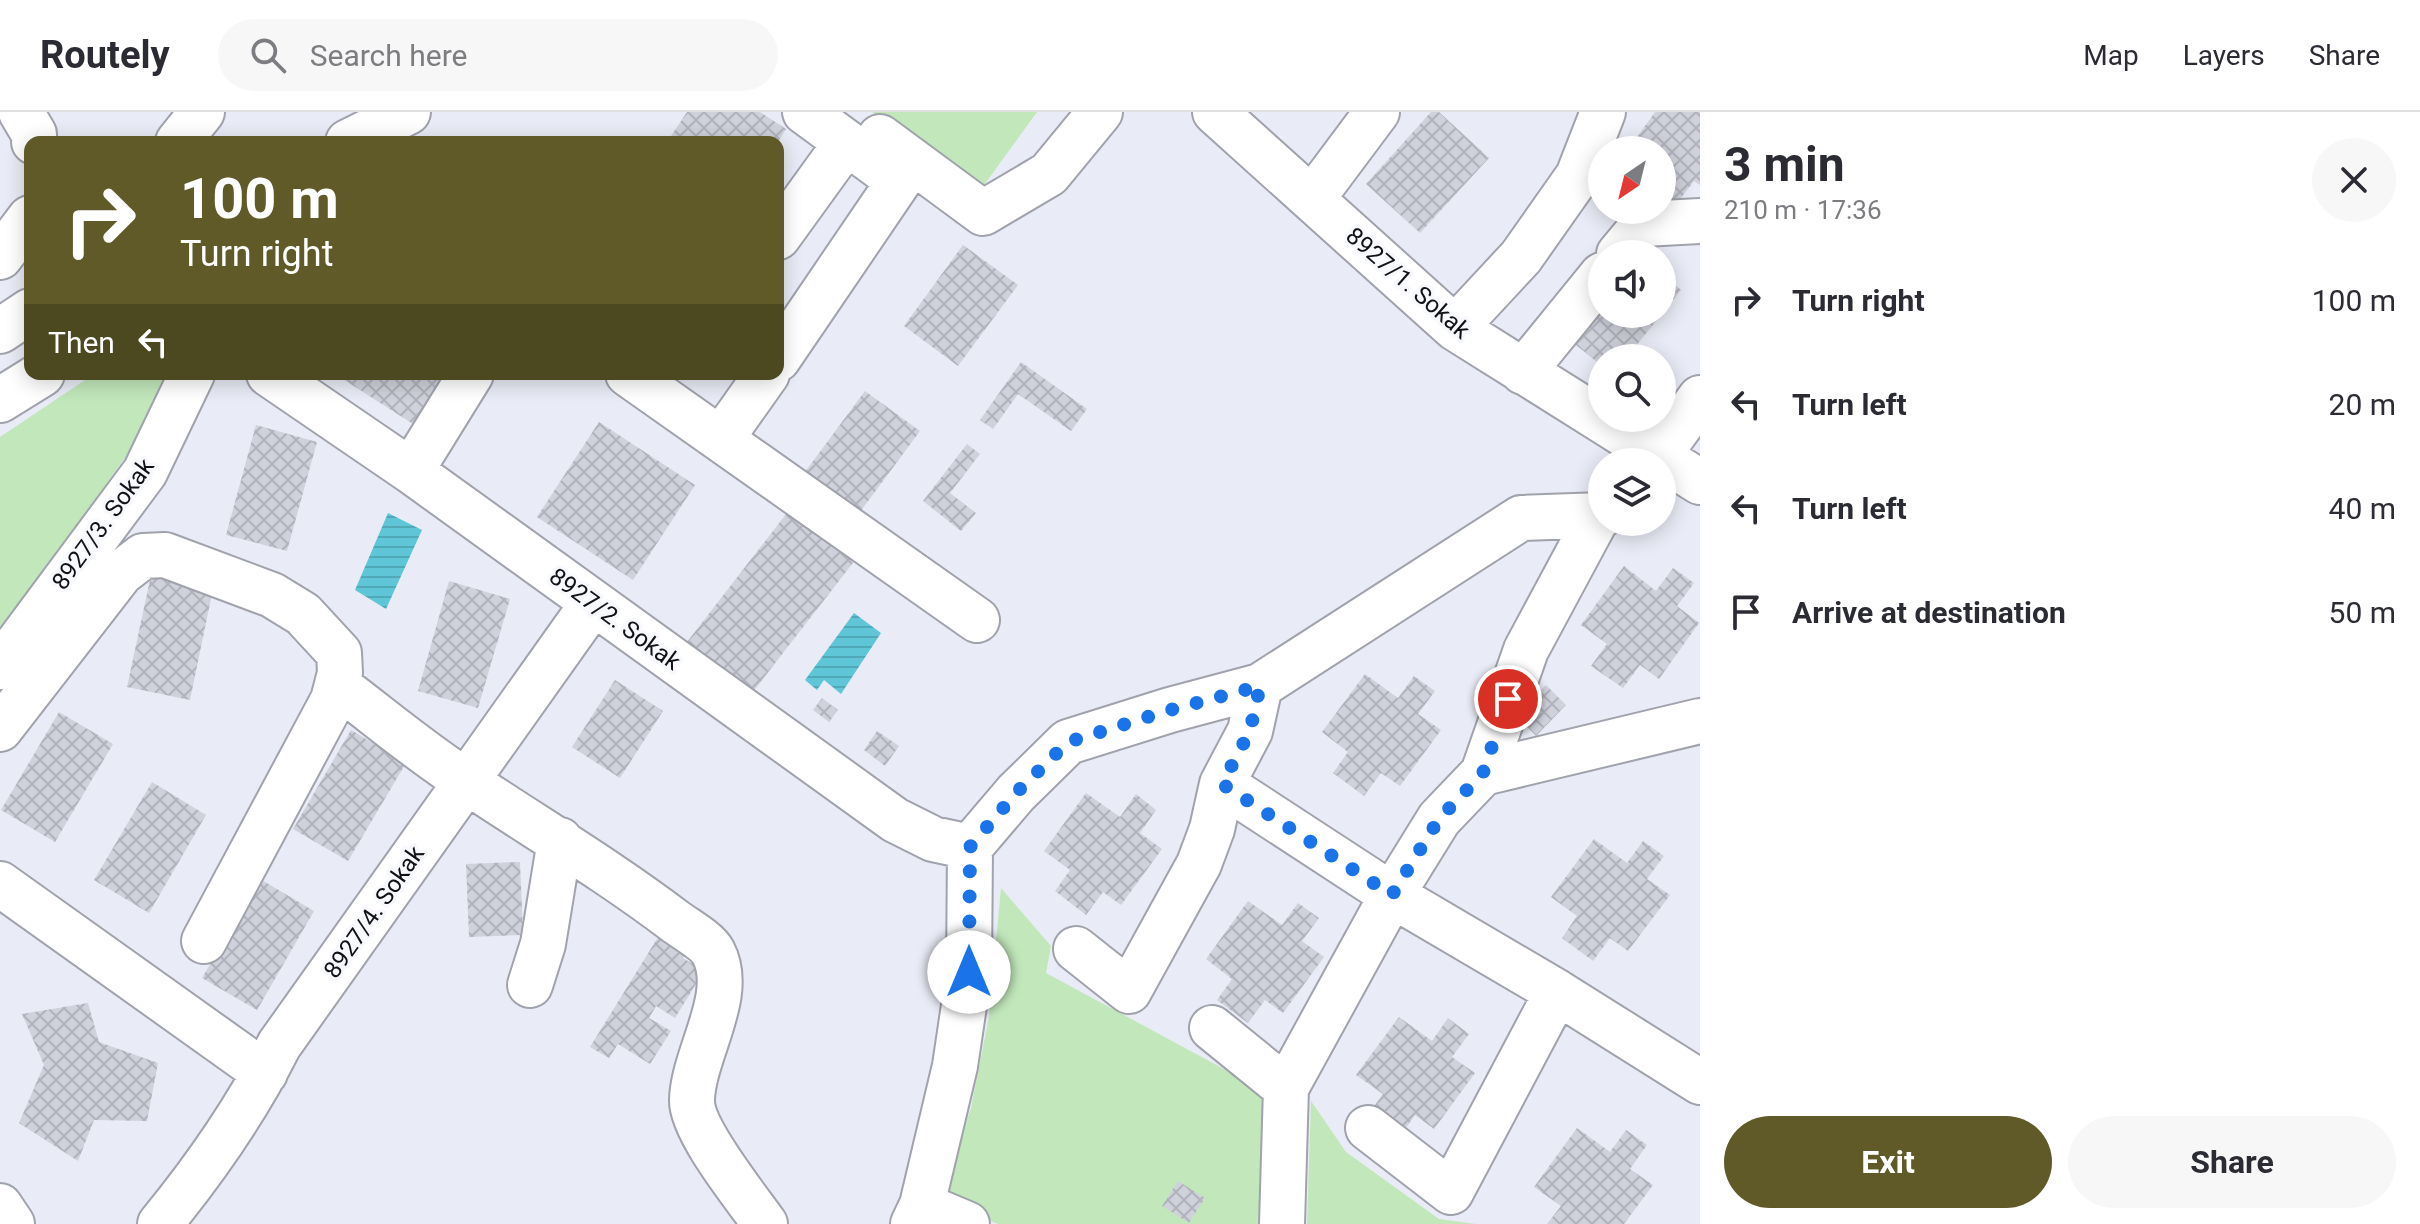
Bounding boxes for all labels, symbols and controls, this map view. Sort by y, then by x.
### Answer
search box [218,19,778,91]
text: Routely [40,33,170,77]
icon: search [246,33,290,77]
text: Search here [310,38,467,73]
text: Map [2083,39,2139,72]
text: Layers [2183,39,2265,72]
text: Share [2309,39,2380,72]
north arrow [1588,136,1676,224]
map controls [1588,136,1676,536]
text: 3 min [1724,136,1845,193]
button: close [2312,138,2396,222]
text: 100 m [180,166,339,232]
icon: right [48,168,152,272]
text: 210 m · 17:36 [1724,195,1882,225]
street label: 8927/1. Sokak [1340,222,1476,345]
text: Turn right [180,233,333,275]
button: sound [1588,240,1676,328]
icon: right [1724,278,1768,322]
text: Turn right [1792,283,1925,318]
text: 100 m [2312,283,2396,318]
icon: left [131,320,175,364]
text: Then [48,325,115,360]
button: search [1588,344,1676,432]
icon: left [1724,382,1768,426]
text: Turn left [1792,387,1907,422]
text: 20 m [2329,387,2396,422]
button: layers [1588,448,1676,536]
street label: 8927/3. Sokak [46,452,160,595]
icon: left [1724,486,1768,530]
text: Turn left [1792,491,1907,526]
text: 40 m [2329,491,2396,526]
street label: 8927/2. Sokak [544,562,687,676]
icon: arrive [1724,590,1768,634]
text: Arrive at destination [1792,595,2066,630]
text: 50 m [2329,595,2396,630]
pin [1474,665,1542,733]
icon: arrive [1486,677,1530,721]
street label: 8927/4. Sokak [318,840,430,983]
position arrow [927,930,1011,1014]
button: Exit [1724,1116,2052,1208]
button: Share [2068,1116,2396,1208]

